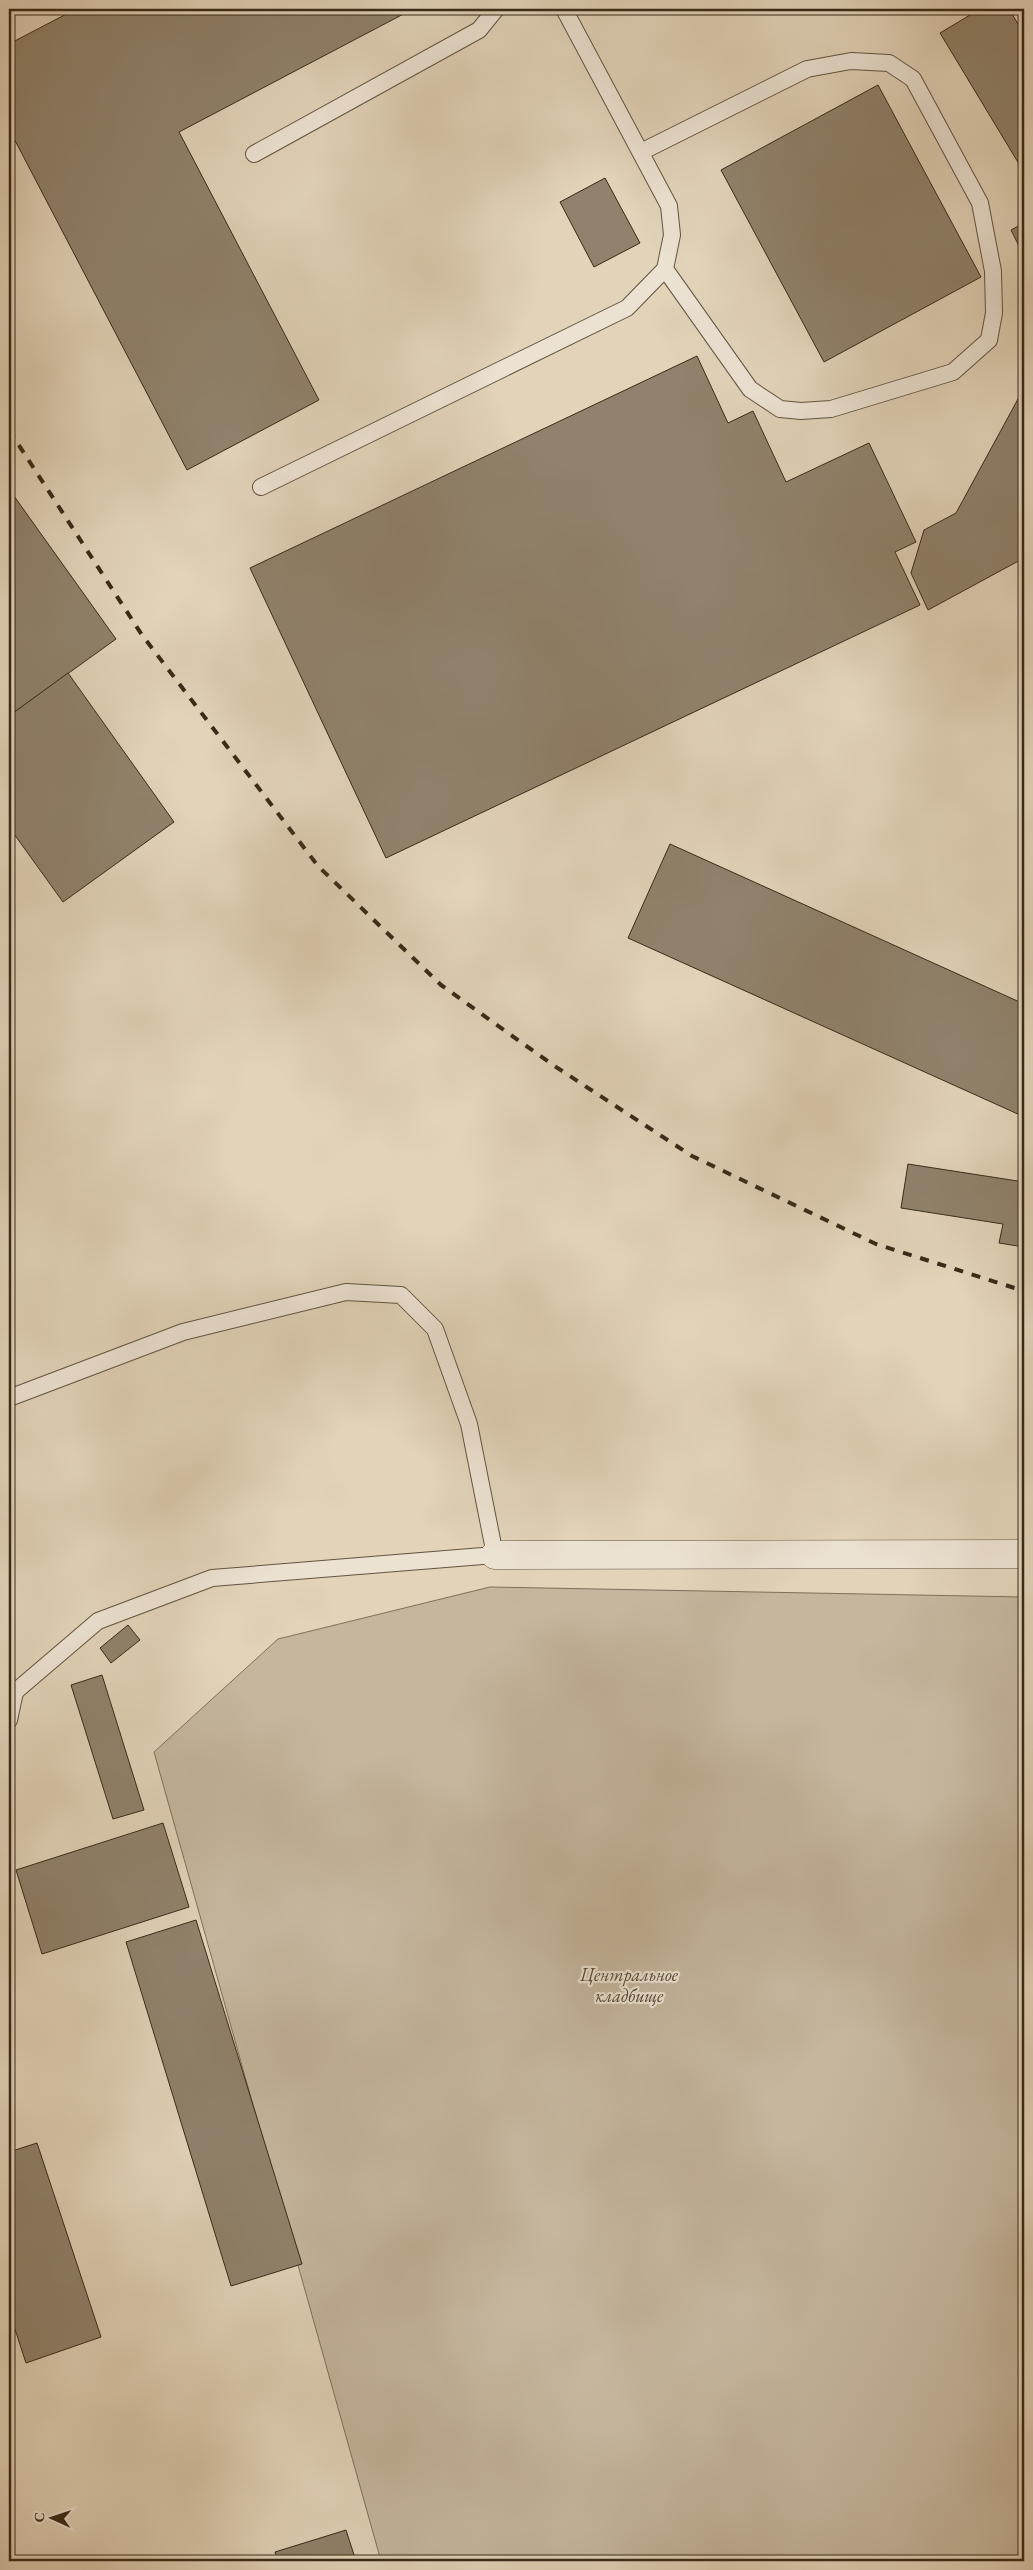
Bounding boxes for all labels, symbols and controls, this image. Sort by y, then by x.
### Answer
park label: Центральное кладбище [579,1963,679,2007]
north arrow [28,2492,78,2542]
text: С [30,2512,48,2523]

